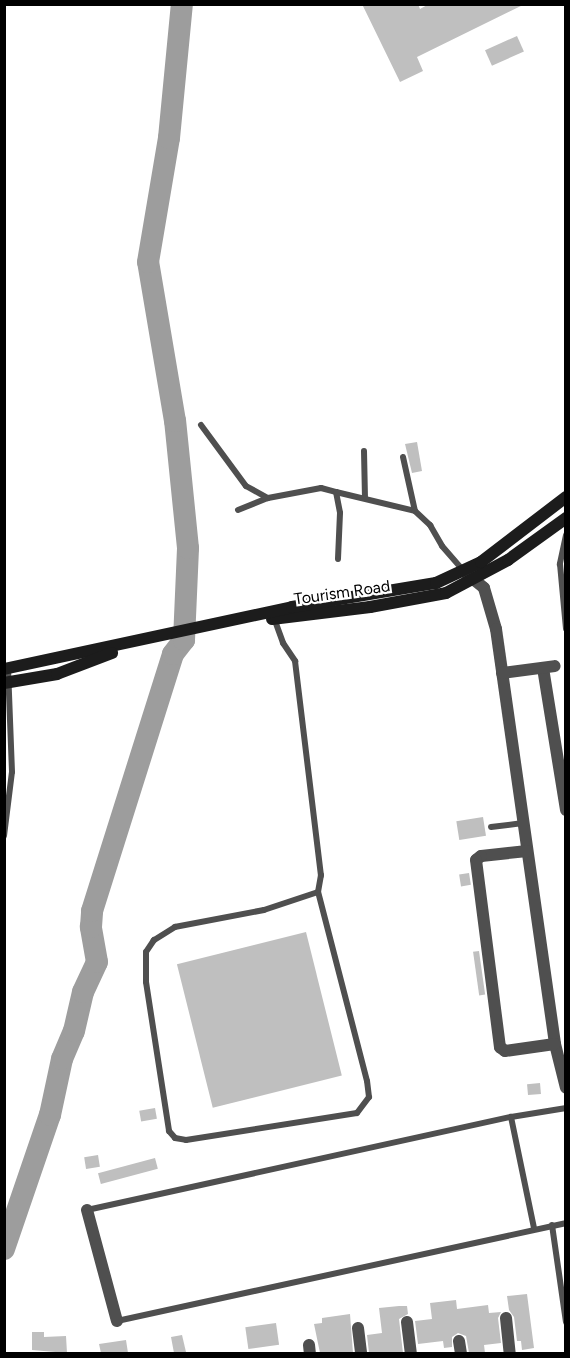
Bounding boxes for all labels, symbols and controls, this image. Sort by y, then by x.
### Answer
street label: Tourism Road [293,577,391,609]

